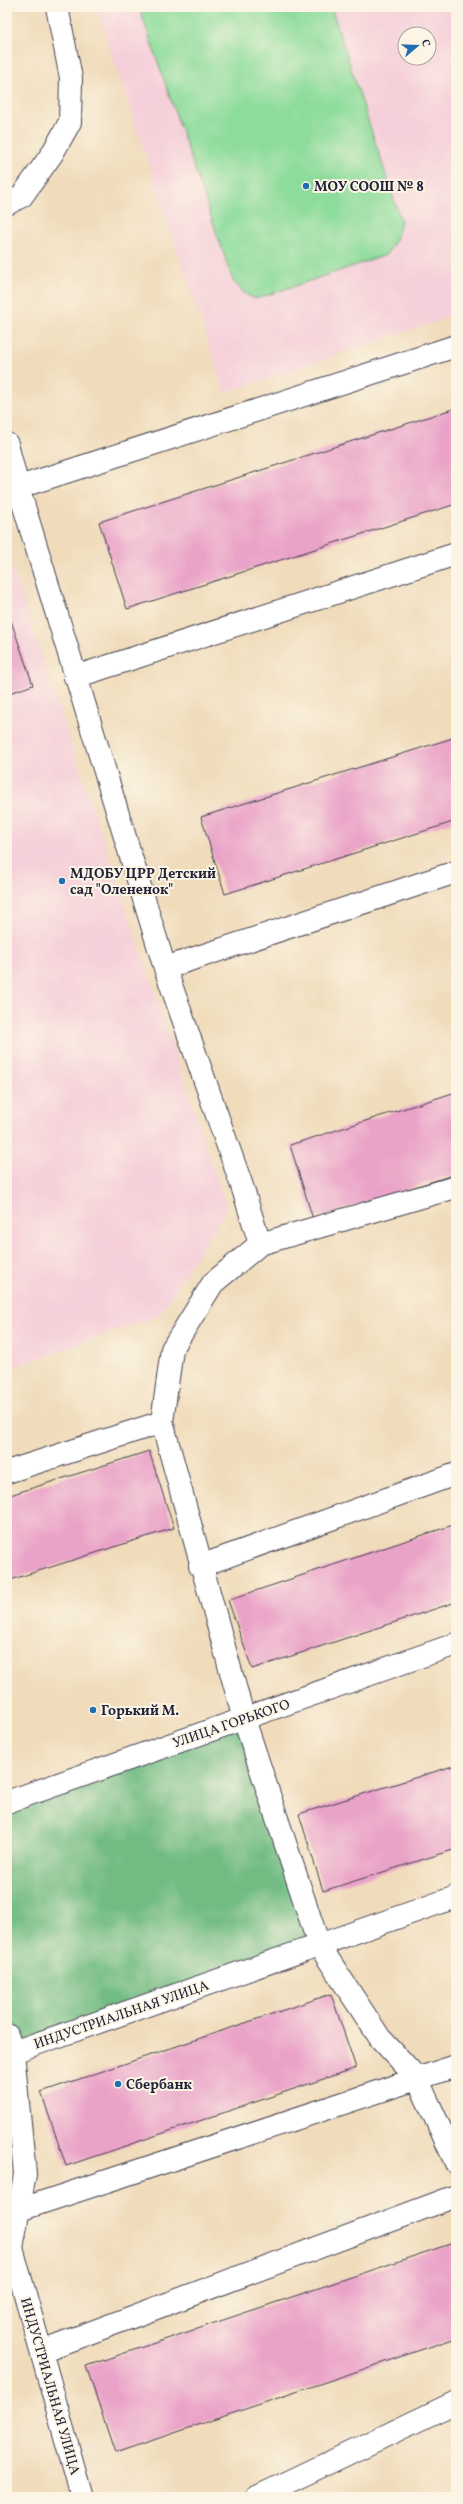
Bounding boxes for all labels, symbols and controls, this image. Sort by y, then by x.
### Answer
north arrow [397,26,437,66]
text: С [417,37,433,49]
place label: МОУ СООШ № 8 [314,178,424,197]
marker: МОУ СООШ № 8 [301,181,311,191]
place label: МДОБУ ЦРР Детский сад "Олененок" [70,865,216,900]
marker: МДОБУ ЦРР Детский сад "Олененок" [57,876,67,886]
street label: УЛИЦА ГОРЬКОГО [170,1695,293,1753]
place label: Горький М. [101,1702,179,1721]
marker: Горький М. [88,1705,98,1715]
street label: ИНДУСТРИАЛЬНАЯ УЛИЦА [31,1976,212,2054]
place label: Сбербанк [126,2076,193,2095]
marker: Сбербанк [113,2079,123,2089]
street label: ИНДУСТРИАЛЬНАЯ УЛИЦА [15,2295,84,2478]

